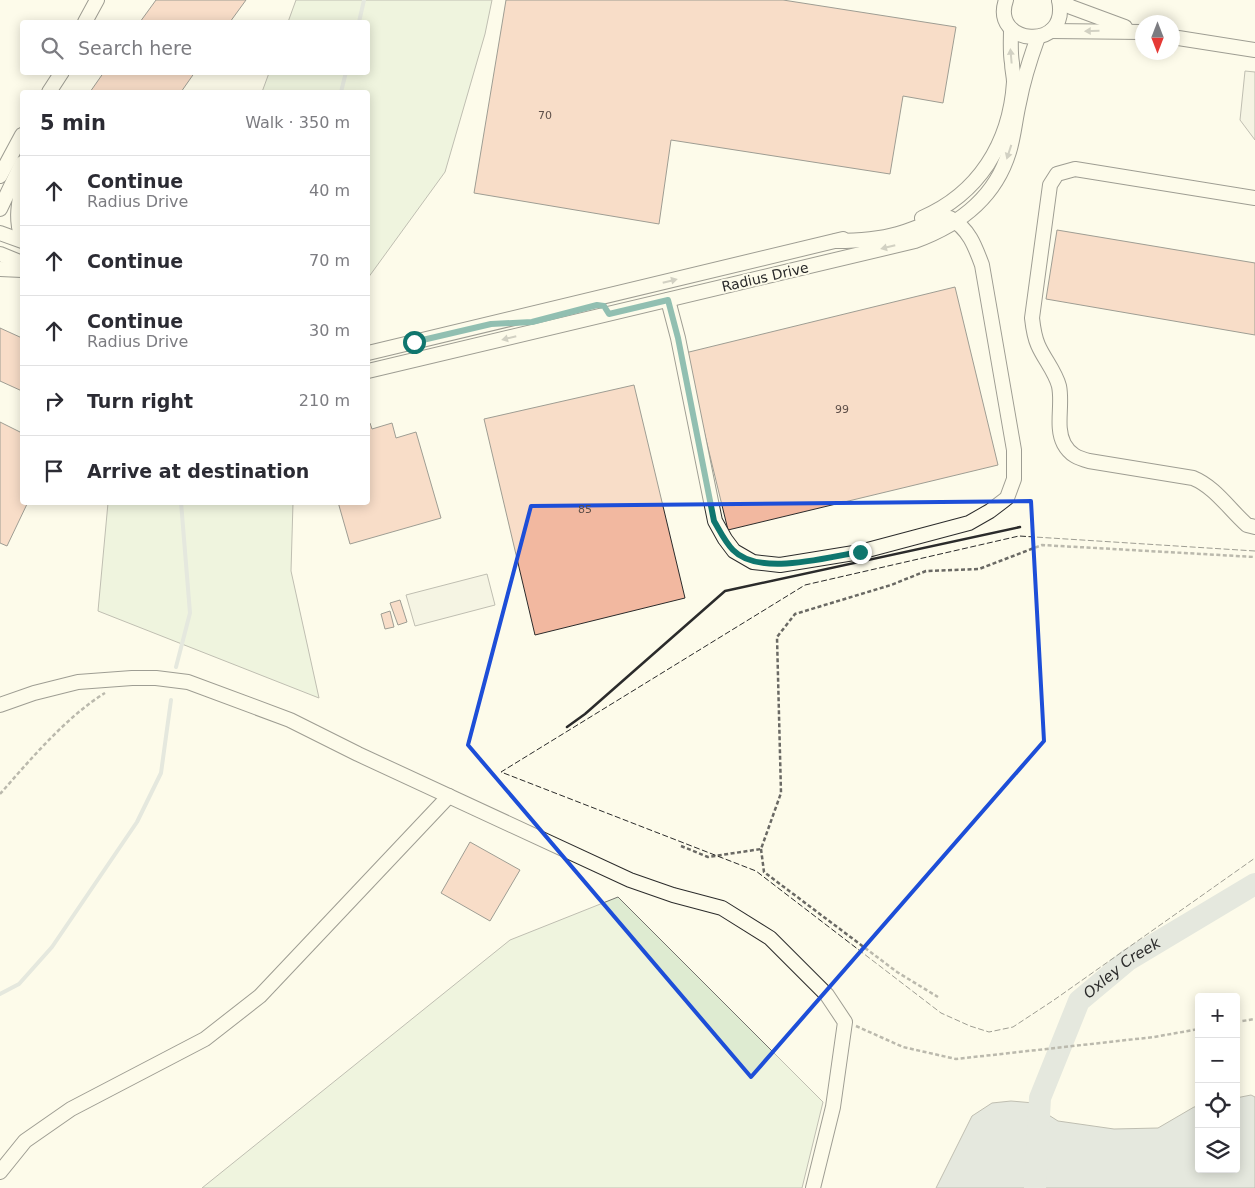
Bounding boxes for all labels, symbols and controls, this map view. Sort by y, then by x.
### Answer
north arrow [1135,15,1180,60]
search box [20,20,370,75]
one-way arrow [1084,27,1100,35]
icon: search [38,34,66,62]
text: Search here [78,37,192,59]
one-way arrow [1007,47,1015,63]
house number: 70 [538,109,552,122]
text: 5 min [40,111,106,135]
text: Walk · 350 m [245,113,350,132]
one-way arrow [1004,145,1012,160]
text: Continue [87,170,183,192]
icon: ahead [40,177,68,205]
text: 40 m [309,181,350,200]
text: Radius Drive [87,192,188,211]
one-way arrow [880,243,895,251]
icon: ahead [40,247,68,275]
text: Continue [87,250,183,272]
text: 70 m [309,251,350,270]
street label: Radius Drive [720,259,810,295]
one-way arrow [663,277,678,285]
text: Continue [87,310,183,332]
icon: ahead [40,317,68,345]
text: 30 m [309,321,350,340]
route start [403,331,426,354]
text: Radius Drive [87,332,188,351]
one-way arrow [501,334,516,342]
icon: right [40,387,68,415]
text: Turn right [87,390,193,412]
text: 210 m [299,391,350,410]
house number: 99 [835,403,849,416]
icon: arrive [40,457,68,485]
text: Arrive at destination [87,460,309,482]
house number: 85 [578,503,592,516]
route end [849,541,872,564]
water label: Oxley Creek [1080,933,1165,1002]
map controls [1195,993,1240,1173]
button: + [1195,993,1240,1038]
button: − [1195,1038,1240,1083]
button: locate [1195,1083,1240,1128]
button: layers [1195,1128,1240,1173]

